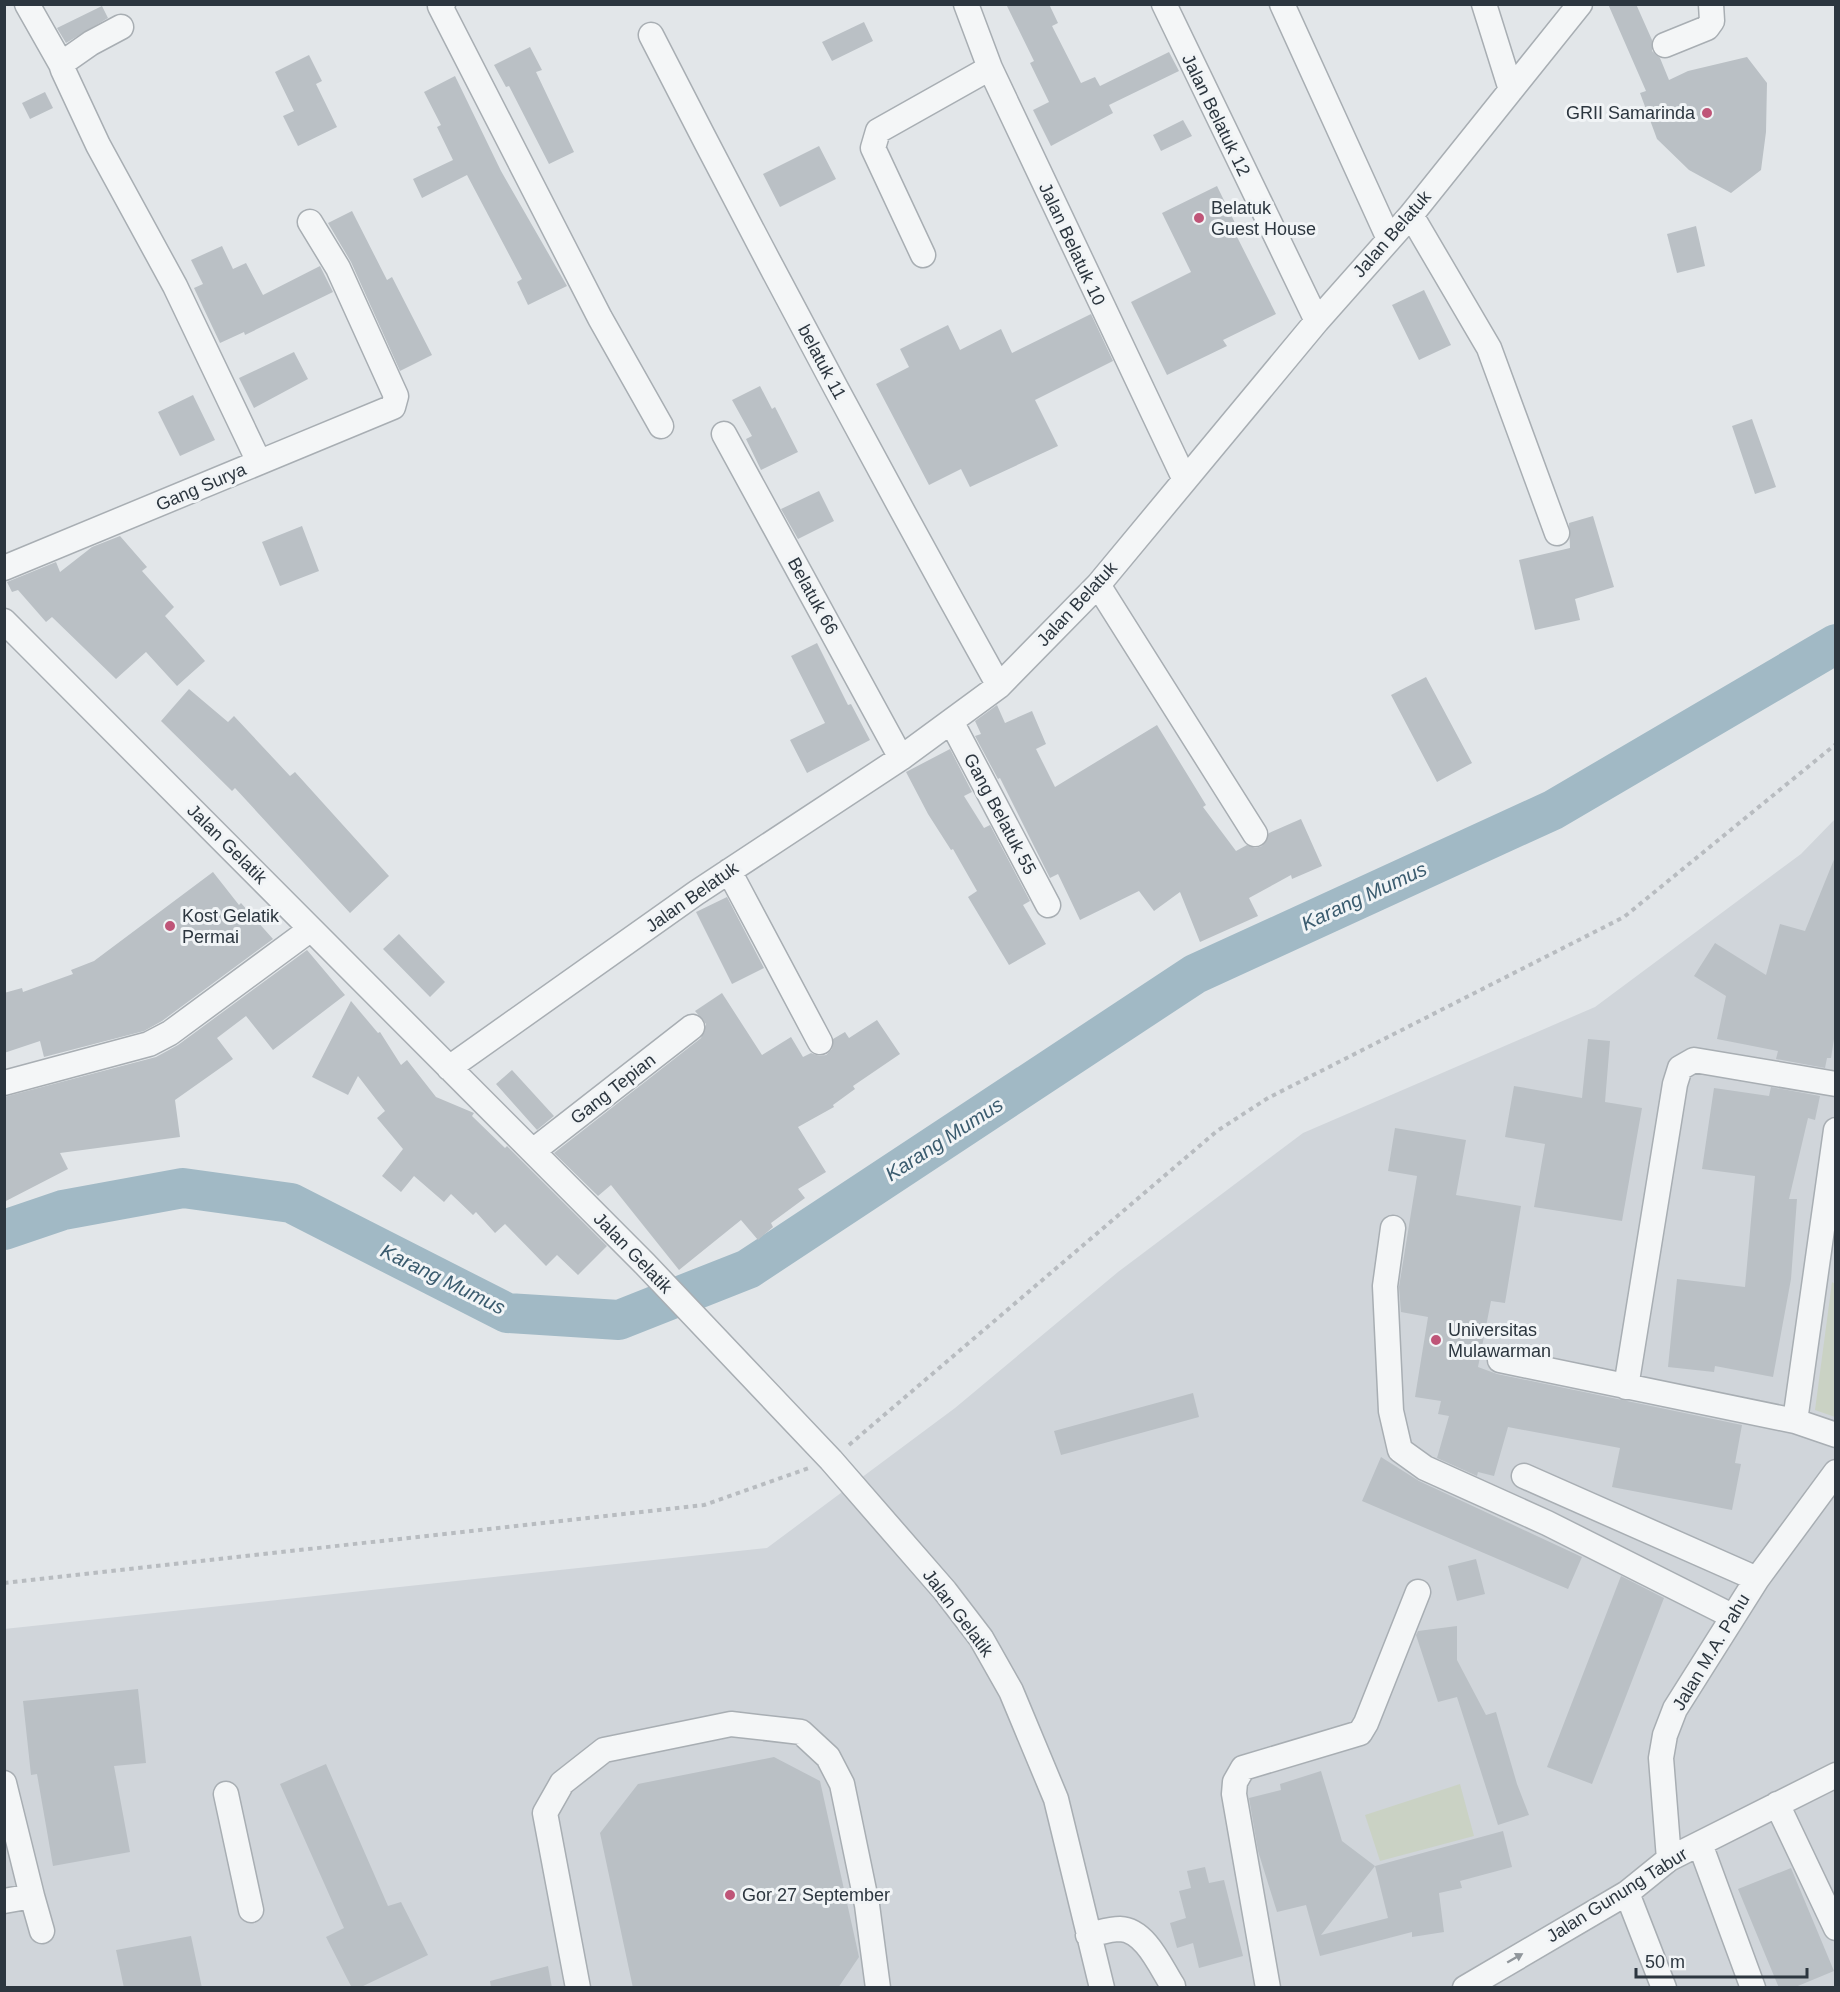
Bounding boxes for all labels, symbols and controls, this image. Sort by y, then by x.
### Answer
street label: Jalan Belatuk 12 [1178,51,1254,179]
place label: GRII Samarinda [1566,103,1696,123]
marker: GRII Samarinda [1700,106,1714,120]
street label: Jalan Belatuk 10 [1035,179,1109,309]
street label: Jalan Belatuk [1349,186,1436,281]
place label: Belatuk Guest House [1211,198,1316,239]
marker: Belatuk Guest House [1192,211,1206,225]
street label: belatuk 11 [794,321,850,403]
street label: Gang Surya [153,459,250,515]
street label: Belatuk 66 [784,554,842,638]
street label: Jalan Belatuk [1033,557,1122,650]
street label: Gang Belatuk 55 [960,750,1040,878]
street label: Jalan Gelatik [183,800,272,889]
street label: Jalan Belatuk [642,857,743,936]
water label: Karang Mumus [1298,857,1430,935]
place label: Kost Gelatik Permai [182,906,280,947]
marker: Kost Gelatik Permai [163,919,177,933]
street label: Gang Tepian [567,1050,659,1128]
water label: Karang Mumus [881,1093,1007,1185]
street label: Jalan Gelatik [590,1209,677,1298]
water label: Karang Mumus [377,1239,509,1319]
place label: Universitas Mulawarman [1448,1320,1551,1361]
marker: Universitas Mulawarman [1429,1333,1443,1347]
street label: Jalan Gelatik [919,1565,998,1661]
street label: Jalan M.A. Pahu [1668,1590,1754,1714]
street label: Jalan Gunung Tabur [1543,1844,1691,1946]
place label: Gor 27 September [742,1885,890,1905]
marker: Gor 27 September [723,1888,737,1902]
scale bar [1636,1941,1807,1979]
text: 50 m [1645,1952,1685,1972]
one-way arrow [1507,1953,1524,1963]

